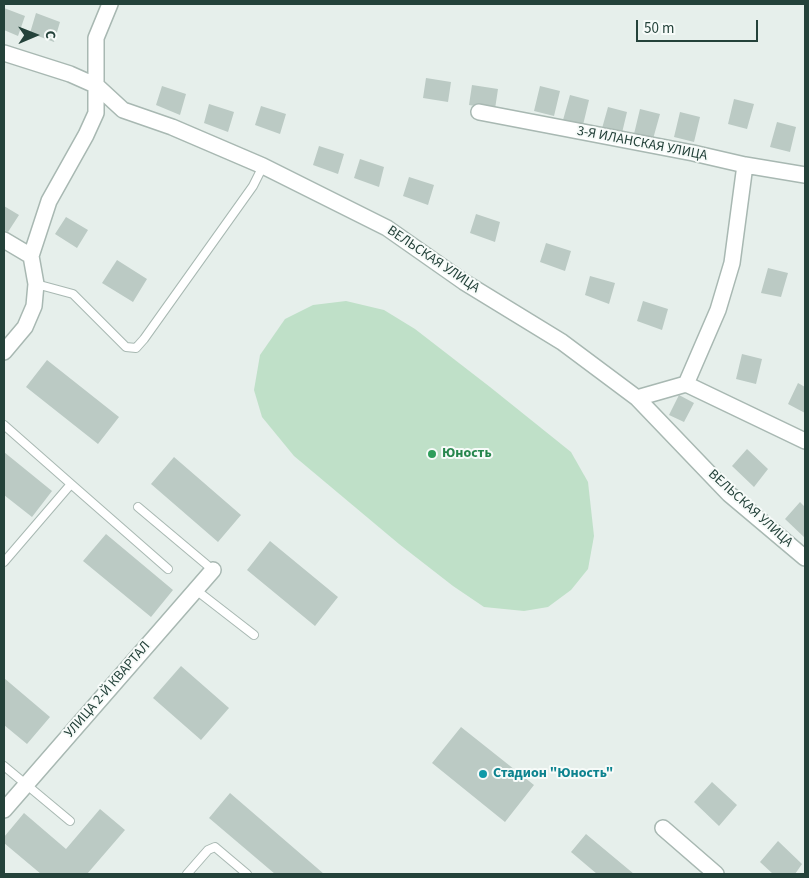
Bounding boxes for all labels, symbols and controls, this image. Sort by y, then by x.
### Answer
north arrow [10,10,60,60]
scale bar [639,10,762,42]
text: 50 m [644,18,674,39]
text: С [40,30,60,39]
street label: 3-Я ИЛАНСКАЯ УЛИЦА [575,123,709,165]
street label: ВЕЛЬСКАЯ УЛИЦА [383,223,483,297]
place label: Юность [442,446,492,462]
marker: Юность [426,448,438,460]
street label: ВЕЛЬСКАЯ УЛИЦА [704,467,796,551]
street label: УЛИЦА 2-Й КВАРТАЛ [62,638,154,742]
place label: Стадион "Юность" [493,766,613,782]
marker: Стадион "Юность" [477,768,489,780]

